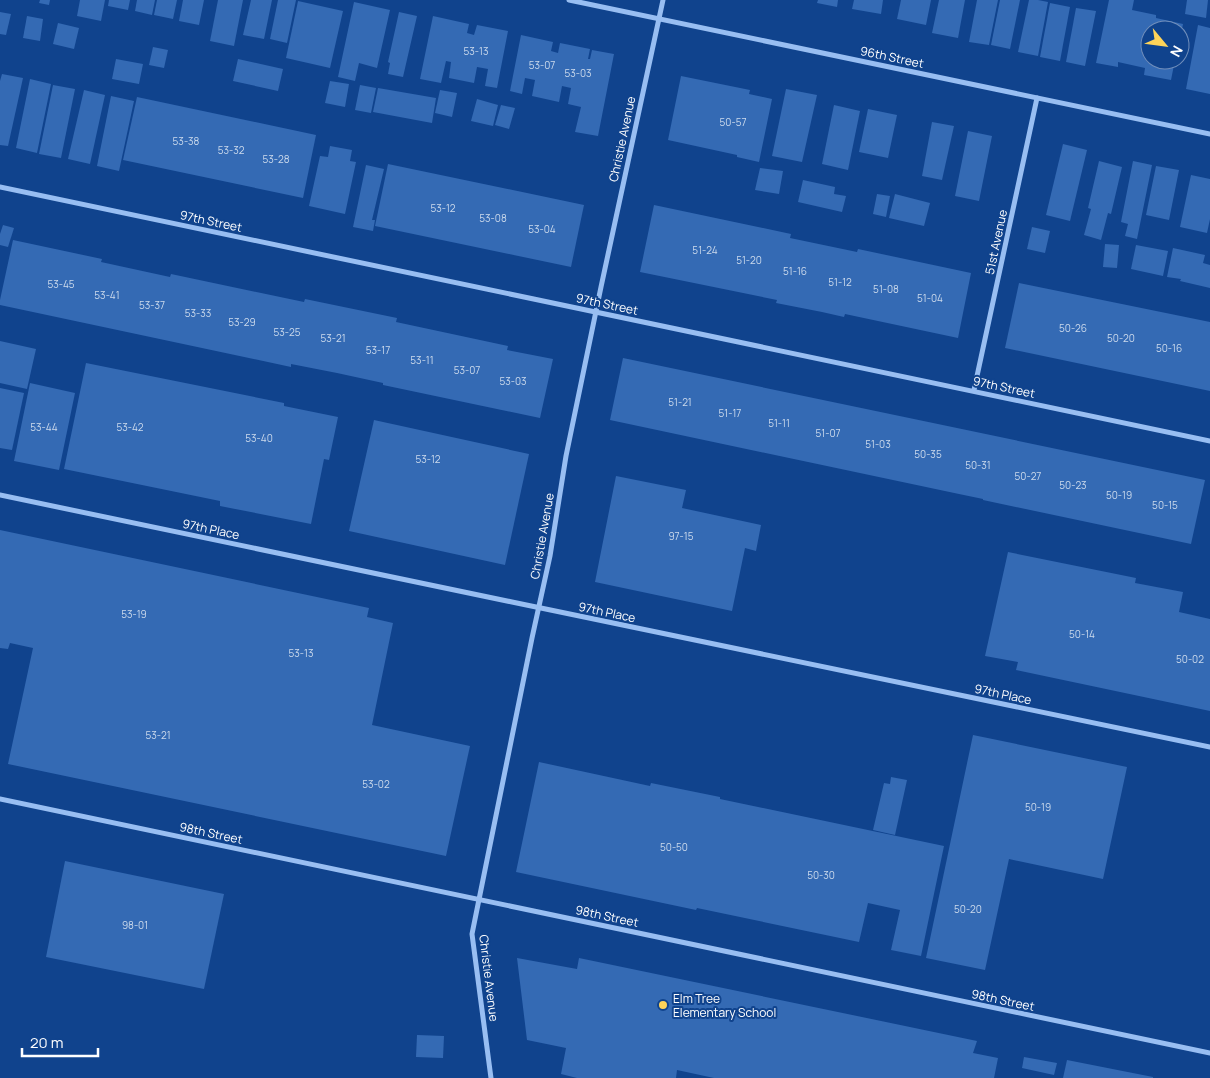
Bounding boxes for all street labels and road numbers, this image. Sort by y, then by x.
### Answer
street label: 96th Street [859,42,925,72]
street label: Christie Avenue [605,95,639,183]
street label: 97th Street [178,206,244,236]
street label: 51st Avenue [981,208,1011,276]
street label: 97th Street [574,289,640,319]
street label: 97th Street [971,372,1037,402]
street label: Christie Avenue [526,492,558,580]
street label: 97th Place [181,515,241,543]
street label: 97th Place [577,598,637,626]
street label: 97th Place [973,680,1033,708]
street label: 98th Street [178,818,244,848]
street label: 98th Street [574,901,640,931]
street label: Christie Avenue [475,934,503,1022]
street label: 98th Street [970,985,1036,1015]

